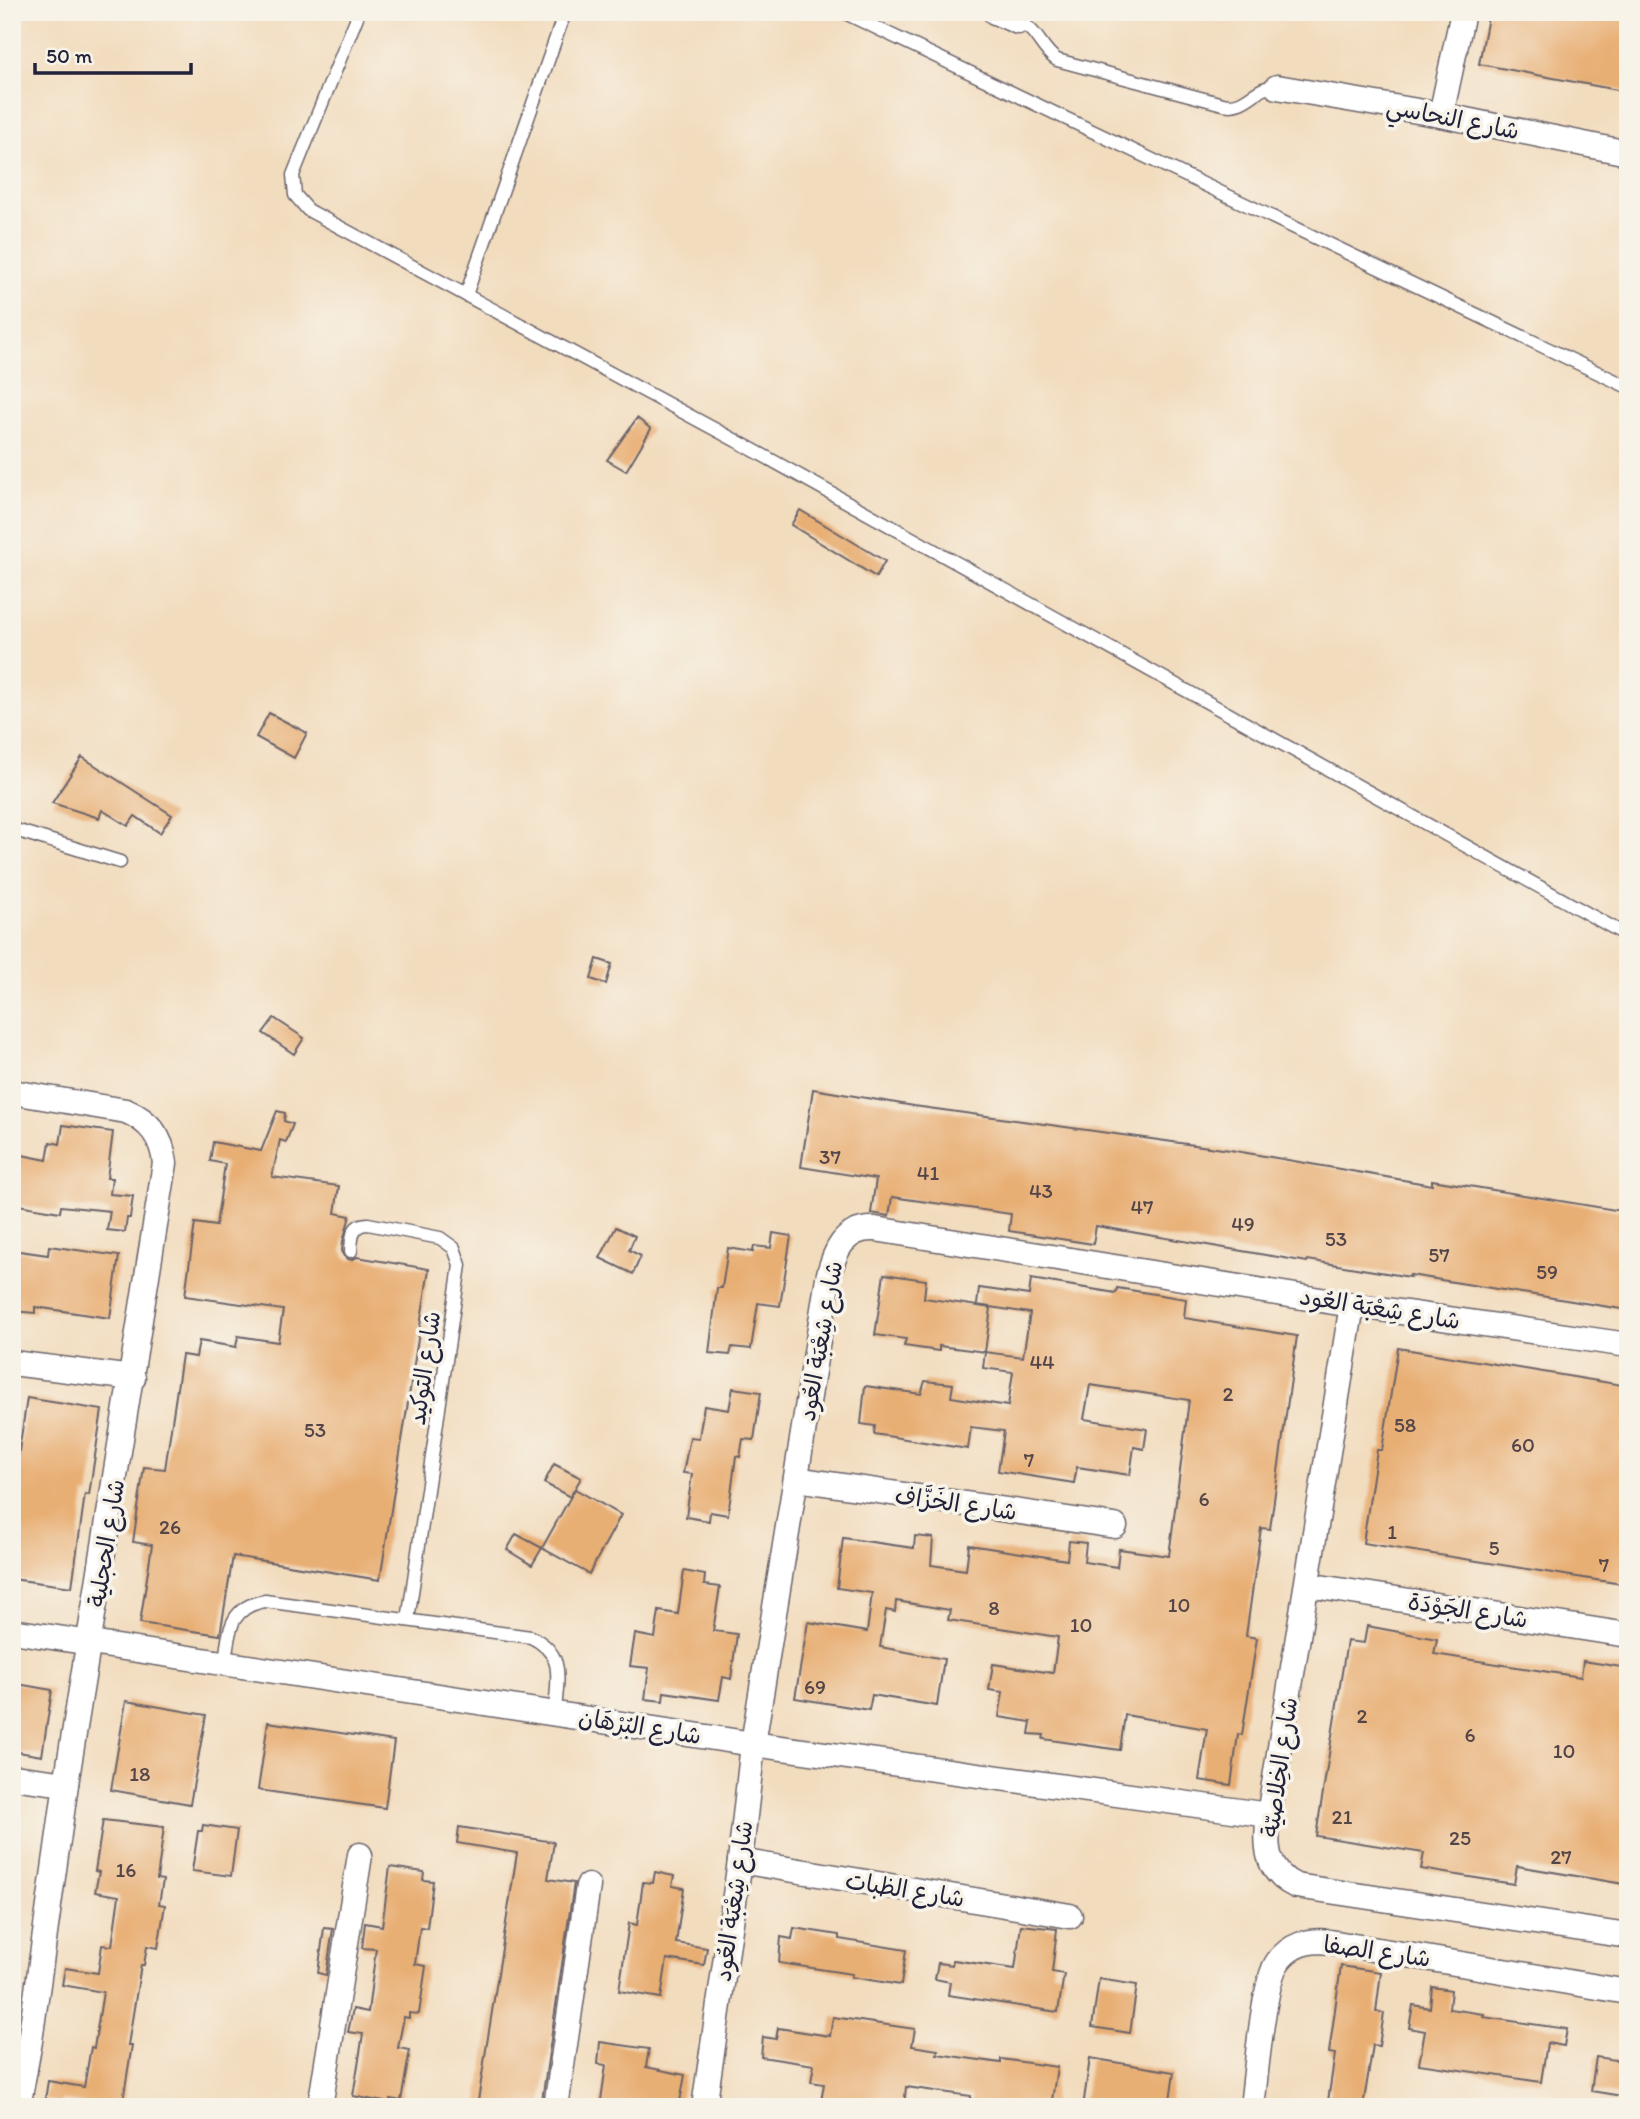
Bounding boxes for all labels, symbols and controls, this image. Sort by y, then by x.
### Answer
scale bar [35,32,191,76]
text: 50 m [46,43,93,68]
street label: شارع النحاسي [1383,91,1522,152]
house number: 37 [819,1144,841,1169]
house number: 41 [917,1160,939,1185]
house number: 43 [1029,1178,1053,1203]
house number: 47 [1130,1194,1154,1219]
house number: 49 [1231,1211,1255,1236]
house number: 53 [1325,1226,1347,1251]
house number: 57 [1428,1242,1450,1267]
street label: شارع شِعْبَة العُود [792,1259,851,1424]
house number: 59 [1536,1259,1558,1284]
street label: شارع شِعْبَة العُود [1297,1281,1462,1338]
street label: شارع التوكيد [402,1309,449,1427]
house number: 44 [1029,1349,1055,1374]
house number: 2 [1222,1381,1234,1406]
house number: 58 [1394,1412,1416,1437]
house number: 53 [304,1417,326,1442]
house number: 60 [1511,1432,1535,1457]
house number: 7 [1024,1447,1034,1472]
street label: شارع الحجلية [82,1477,133,1609]
street label: شارع الخَزَّاف [893,1479,1019,1529]
house number: 6 [1198,1486,1210,1511]
house number: 26 [159,1514,181,1539]
house number: 1 [1387,1519,1397,1544]
house number: 5 [1488,1535,1500,1560]
house number: 7 [1599,1552,1609,1577]
street label: شارع الجَوْدَة [1406,1586,1530,1637]
house number: 10 [1168,1592,1190,1617]
house number: 8 [988,1595,1000,1620]
house number: 10 [1070,1612,1092,1637]
house number: 69 [804,1674,826,1699]
street label: شارع الخِلاصيّة [1255,1695,1306,1839]
street label: شارع البُرْهَان [576,1702,703,1753]
house number: 2 [1356,1703,1368,1728]
house number: 6 [1464,1722,1476,1747]
house number: 10 [1553,1738,1575,1763]
house number: 18 [129,1761,151,1786]
house number: 21 [1332,1804,1353,1829]
street label: شارع شِعْبَة العُود [707,1819,762,1984]
house number: 25 [1449,1825,1471,1850]
house number: 27 [1550,1844,1572,1869]
house number: 16 [116,1857,136,1882]
street label: شارع الظبات [843,1865,967,1916]
street label: شارع الصفا [1321,1929,1433,1976]

